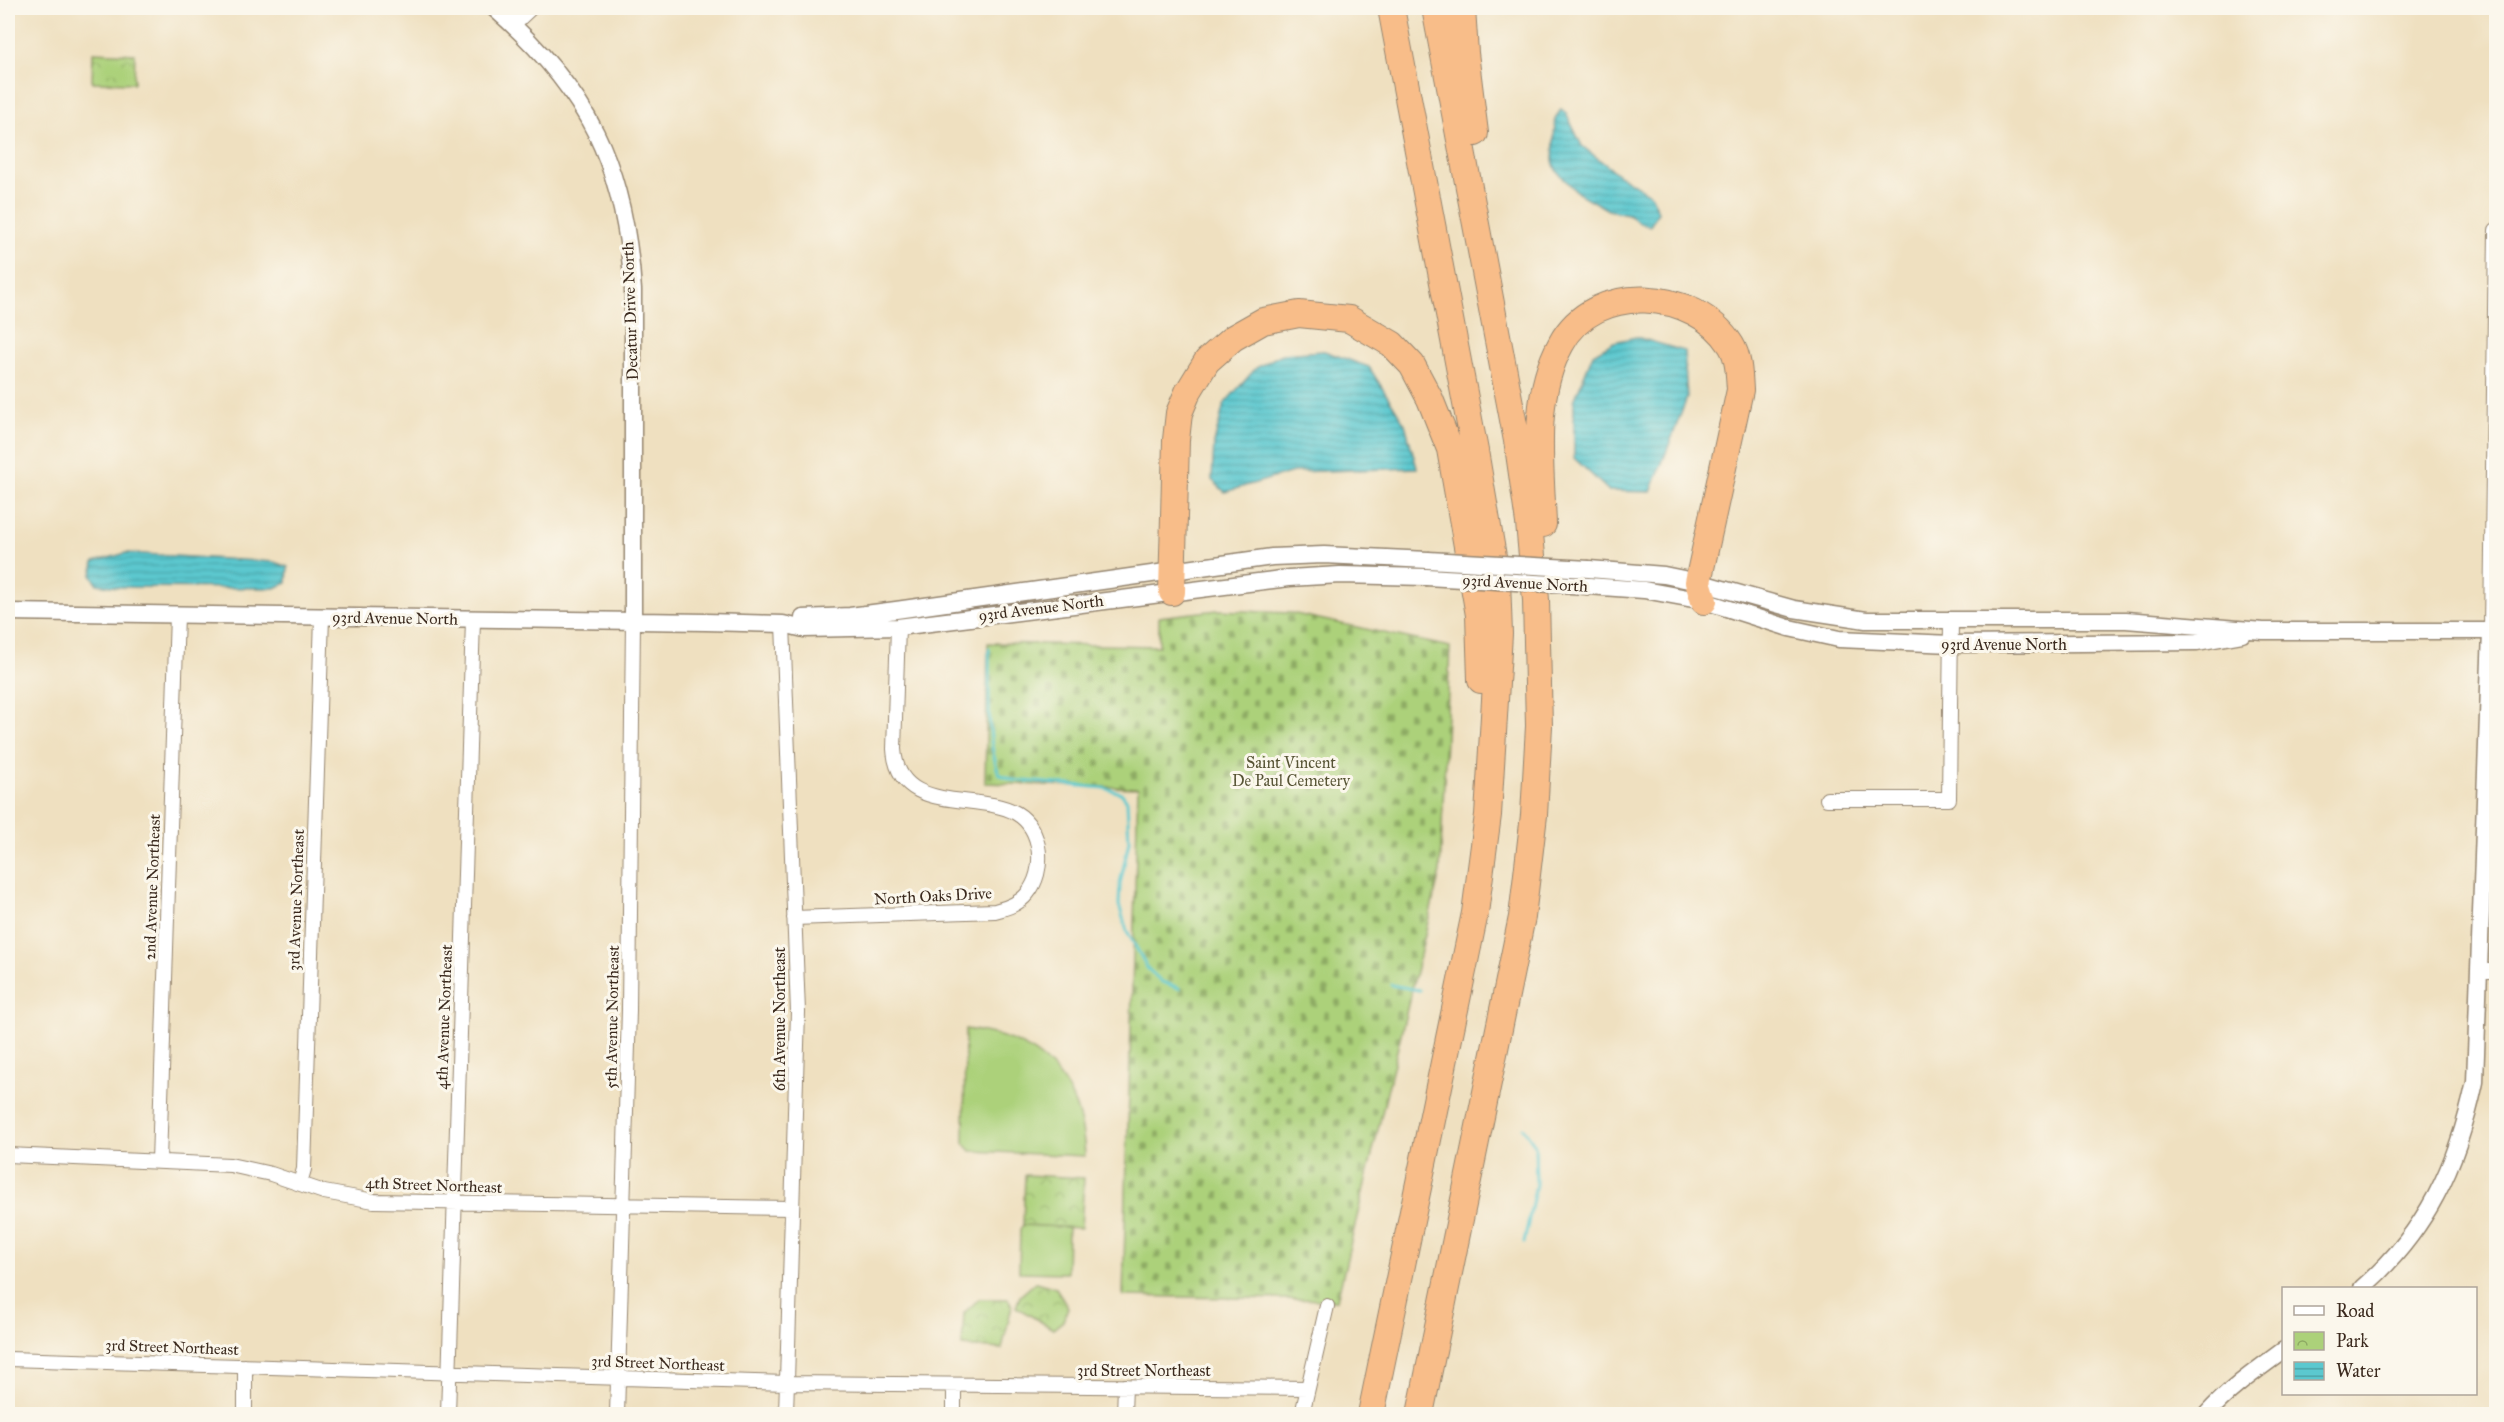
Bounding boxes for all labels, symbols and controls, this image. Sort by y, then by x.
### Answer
street label: Decatur Drive North [618,241,642,381]
street label: 93rd Avenue North [1462,570,1588,596]
street label: 93rd Avenue North [977,591,1105,625]
street label: 93rd Avenue North [332,607,458,629]
street label: 93rd Avenue North [1941,635,2067,654]
park label: Saint Vincent De Paul Cemetery [1232,753,1351,790]
street label: 2nd Avenue Northeast [140,813,164,960]
street label: 3rd Avenue Northeast [284,828,308,971]
street label: North Oaks Drive [874,883,993,909]
street label: 4th Avenue Northeast [432,944,456,1090]
street label: 5th Avenue Northeast [601,945,623,1089]
street label: 6th Avenue Northeast [770,946,789,1091]
street label: 4th Street Northeast [365,1173,503,1197]
legend [2282,1287,2477,1395]
text: Road [2336,1300,2374,1322]
text: Park [2336,1330,2369,1352]
street label: 3rd Street Northeast [105,1335,240,1359]
street label: 3rd Street Northeast [591,1351,726,1375]
text: Water [2336,1360,2381,1382]
street label: 3rd Street Northeast [1077,1361,1211,1380]

